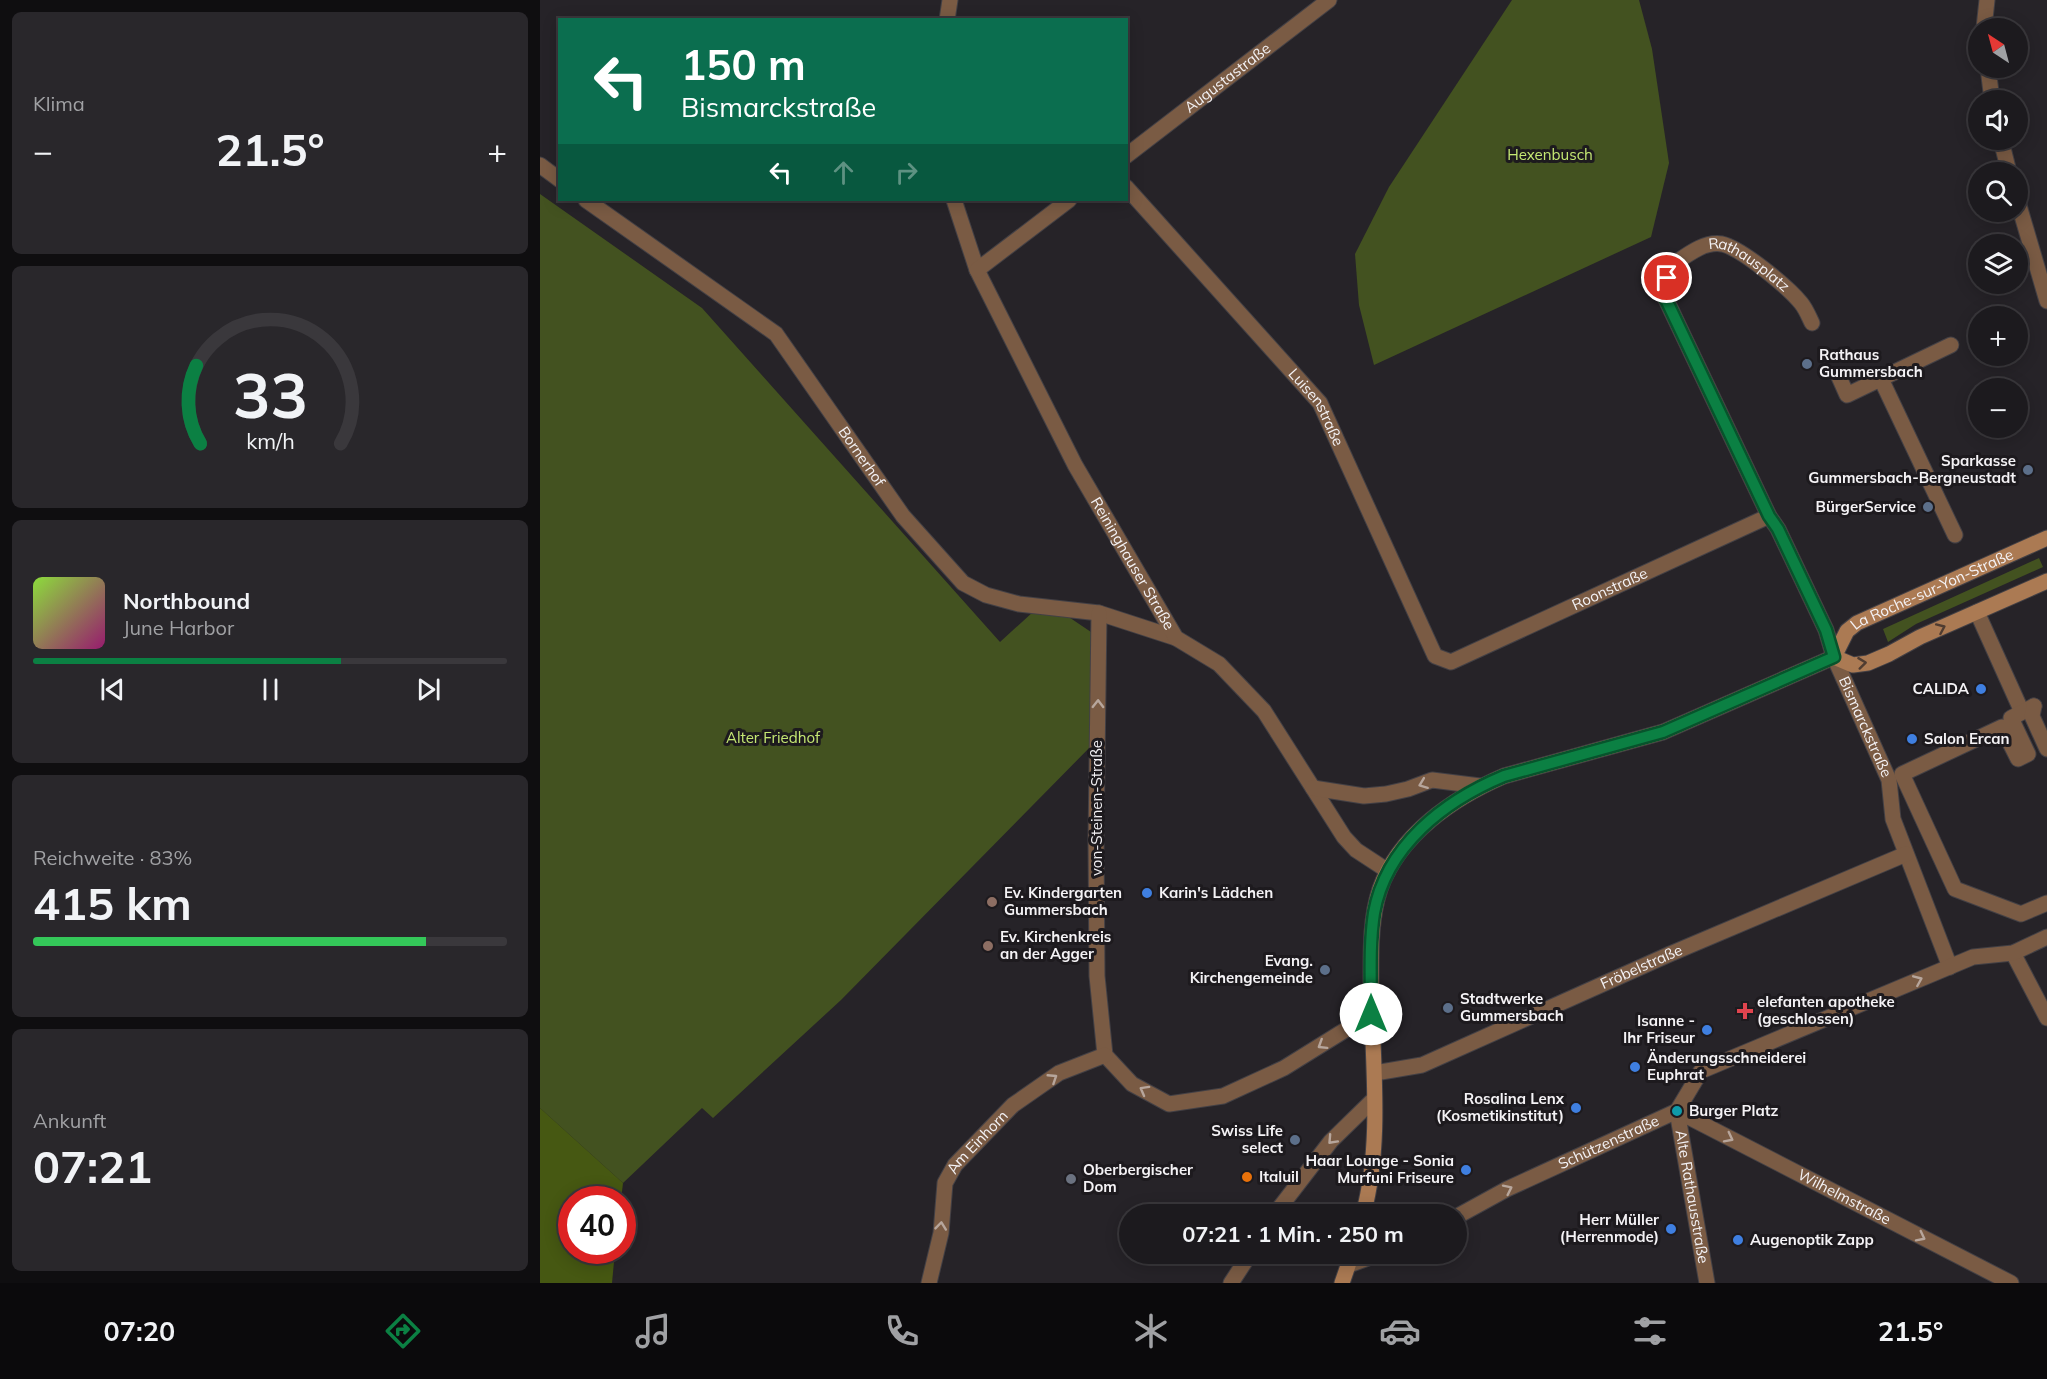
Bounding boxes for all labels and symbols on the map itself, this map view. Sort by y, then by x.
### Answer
north arrow [1968,18,2028,78]
street label: Augustastraße [1180,38,1274,117]
park label: Hexenbusch [1507,145,1593,164]
street label: Rathausplatz [1707,233,1794,296]
pin [1641,252,1692,303]
place label: Rathaus Gummersbach [1819,345,1923,381]
marker: Rathaus Gummersbach [1800,357,1814,371]
street label: Luisenstraße [1285,364,1348,449]
street label: Bornerhof [834,423,890,491]
place label: Sparkasse Gummersbach-Bergneustadt [1808,451,2016,487]
marker: Sparkasse Gummersbach-Bergneustadt [2021,463,2035,477]
street label: Reininghauser Straße [1087,494,1179,633]
place label: BürgerService [1816,497,1916,516]
marker: BürgerService [1921,500,1935,514]
street label: La Roche-sur-Yon-Straße [1846,544,2016,634]
street label: Roonstraße [1569,563,1650,614]
one-way arrow [1935,623,1946,635]
one-way arrow [1857,657,1866,670]
street label: Bismarckstraße [1835,673,1897,780]
place label: CALIDA [1913,679,1970,698]
marker: CALIDA [1974,682,1988,696]
one-way arrow [1091,699,1104,708]
park label: Alter Friedhof [726,728,821,747]
place label: Salon Ercan [1924,729,2010,748]
marker: Salon Ercan [1905,732,1919,746]
street label: von-Steinen-Straße [1087,740,1106,876]
one-way arrow [1418,776,1429,789]
place label: Ev. Kindergarten Gummersbach [1004,883,1122,919]
place label: Karin's Lädchen [1159,883,1273,902]
marker: Karin's Lädchen [1140,886,1154,900]
marker: Ev. Kindergarten Gummersbach [985,895,999,909]
place label: Ev. Kirchenkreis an der Agger [1000,927,1111,963]
marker: Ev. Kirchenkreis an der Agger [981,939,995,953]
street label: Fröbelstraße [1597,940,1685,993]
place label: Evang. Kirchengemeinde [1190,951,1313,987]
marker: Evang. Kirchengemeinde [1318,963,1332,977]
one-way arrow [1912,975,1923,987]
position arrow [1339,982,1403,1046]
place label: Stadtwerke Gummersbach [1460,989,1564,1025]
place label: elefanten apotheke (geschlossen) [1757,992,1895,1028]
marker: Stadtwerke Gummersbach [1441,1001,1455,1015]
marker: elefanten apotheke (geschlossen) [1738,1004,1752,1018]
place label: Isanne - Ihr Friseur [1623,1011,1695,1047]
marker: Isanne - Ihr Friseur [1700,1023,1714,1037]
one-way arrow [1318,1037,1328,1049]
place label: Änderungsschneiderei Euphrat [1647,1048,1806,1084]
marker: Änderungsschneiderei Euphrat [1628,1060,1642,1074]
one-way arrow [1046,1075,1057,1086]
one-way arrow [1140,1086,1150,1097]
place label: Rosalina Lenx (Kosmetikinstitut) [1436,1089,1565,1125]
marker: Rosalina Lenx (Kosmetikinstitut) [1569,1101,1583,1115]
place label: Burger Platz [1689,1101,1779,1120]
marker: Burger Platz [1670,1104,1684,1118]
street label: Am Einhorn [942,1106,1012,1177]
street label: Schützenstraße [1555,1111,1662,1173]
place label: Swiss Life select [1211,1121,1283,1157]
street label: Alte Rathausstraße [1671,1128,1713,1265]
one-way arrow [1723,1131,1733,1142]
marker: Swiss Life select [1288,1133,1302,1147]
one-way arrow [1329,1133,1340,1144]
place label: Haar Lounge - Sonia Murfuni Friseure [1305,1151,1454,1187]
place label: Oberbergischer Dom [1083,1160,1193,1196]
marker: Haar Lounge - Sonia Murfuni Friseure [1459,1163,1473,1177]
street label: Wilhelmstraße [1795,1165,1894,1228]
place label: Italuil [1259,1167,1299,1186]
marker: Italuil [1240,1170,1254,1184]
marker: Oberbergischer Dom [1064,1172,1078,1186]
one-way arrow [1502,1184,1513,1196]
speed limit sign: 40 [558,1186,636,1264]
place label: Herr Müller (Herrenmode) [1560,1210,1659,1246]
one-way arrow [935,1221,947,1231]
marker: Herr Müller (Herrenmode) [1664,1222,1678,1236]
place label: Augenoptik Zapp [1750,1230,1874,1249]
one-way arrow [1915,1230,1925,1241]
marker: Augenoptik Zapp [1731,1233,1745,1247]

